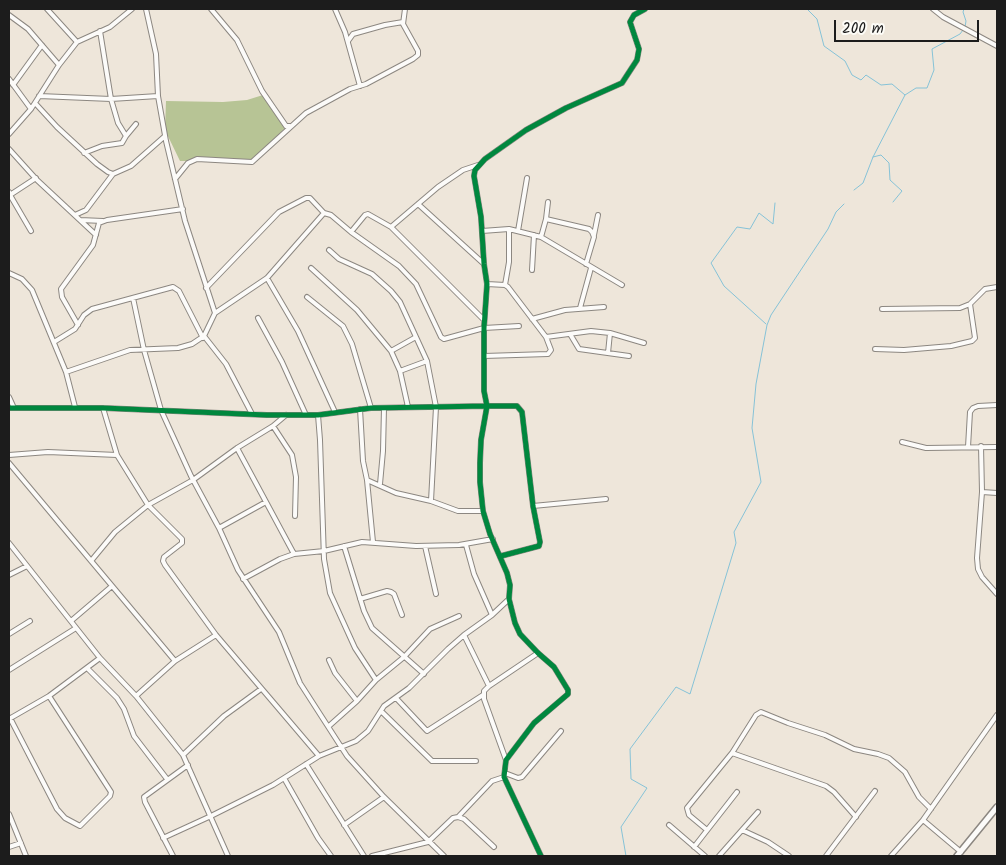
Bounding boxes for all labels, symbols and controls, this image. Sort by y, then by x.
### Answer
scale bar [836,10,981,42]
text: 200 m [842,17,884,41]

